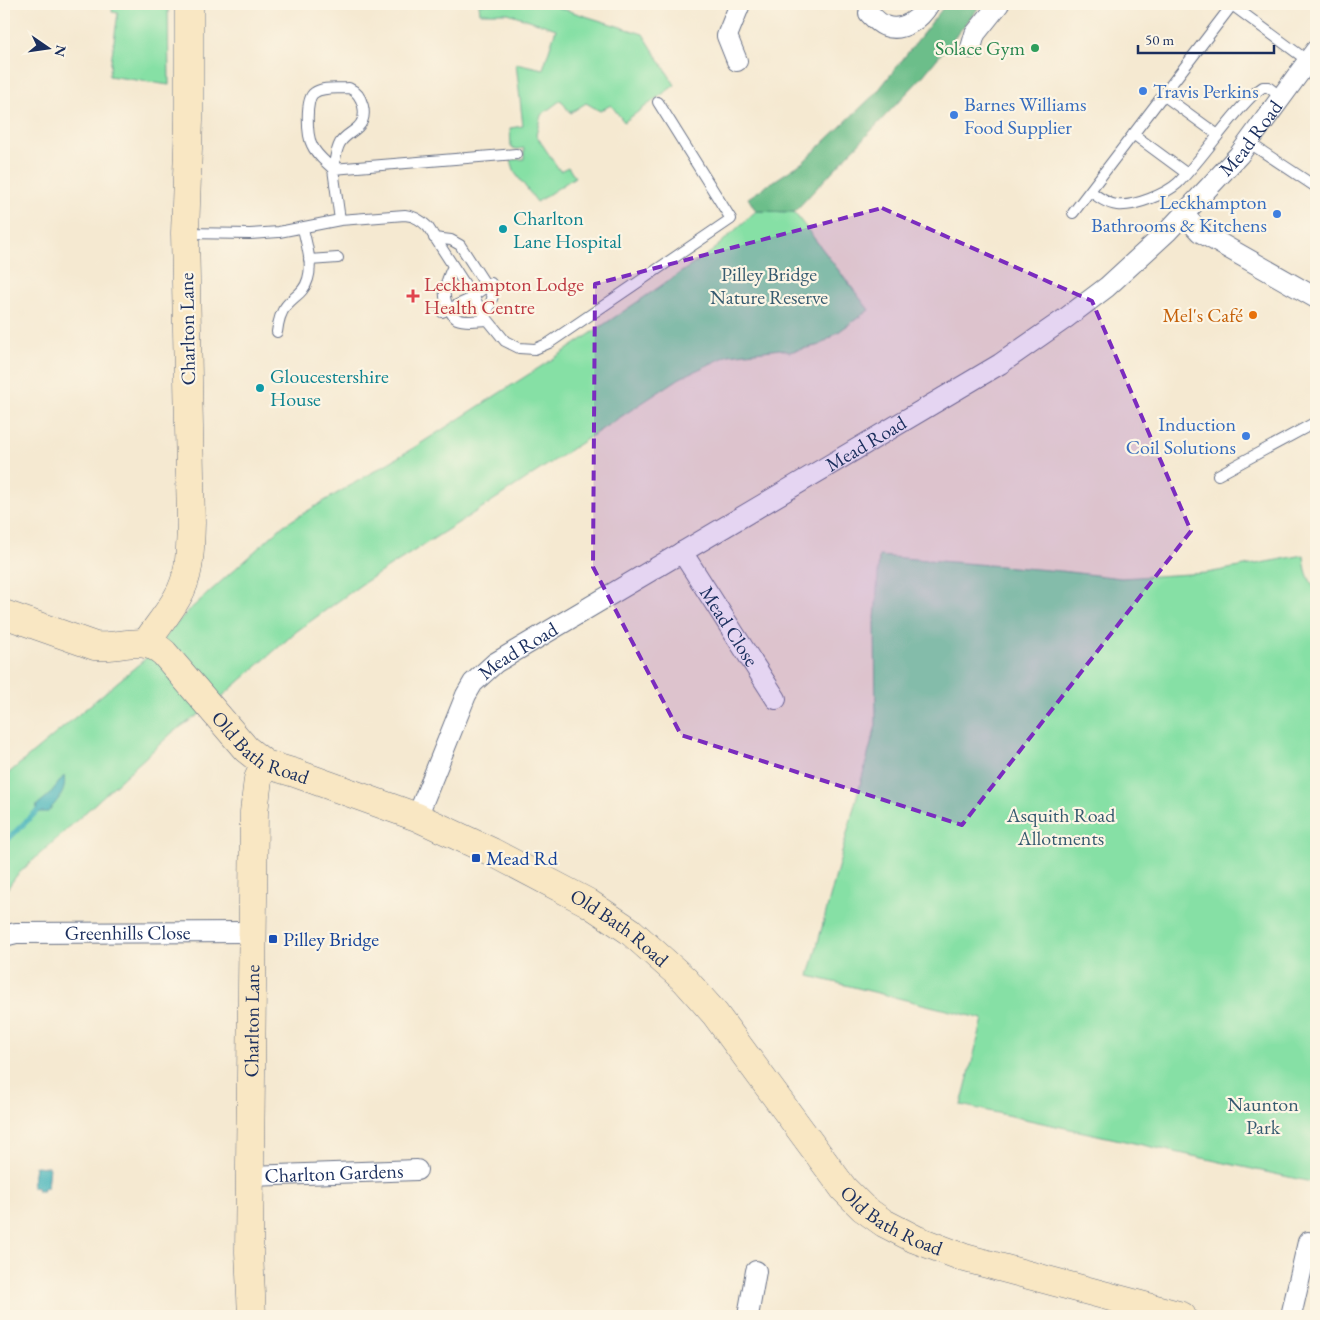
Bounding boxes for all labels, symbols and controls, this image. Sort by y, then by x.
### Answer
north arrow [22,22,72,72]
scale bar [1138,22,1274,54]
text: 50 m [1145,30,1174,49]
place label: Solace Gym [935,35,1025,61]
marker: Solace Gym [1029,42,1041,54]
text: N [50,43,71,59]
place label: Travis Perkins [1153,78,1259,104]
marker: Travis Perkins [1137,85,1149,97]
place label: Barnes Williams Food Supplier [964,91,1087,140]
street label: Mead Road [1213,94,1288,182]
marker: Barnes Williams Food Supplier [948,109,960,121]
place label: Leckhampton Bathrooms & Kitchens [1091,189,1267,238]
place label: Charlton Lane Hospital [513,205,622,254]
marker: Leckhampton Bathrooms & Kitchens [1271,208,1283,220]
marker: Charlton Lane Hospital [497,223,509,235]
park label: Pilley Bridge Nature Reserve [710,261,828,310]
place label: Leckhampton Lodge Health Centre [424,271,584,320]
street label: Charlton Lane [173,272,201,386]
marker: Leckhampton Lodge Health Centre [406,289,420,303]
place label: Mel's Café [1162,302,1243,328]
marker: Mel's Café [1247,309,1259,321]
place label: Gloucestershire House [270,363,389,412]
marker: Gloucestershire House [254,382,266,394]
street label: Mead Road [821,409,912,477]
place label: Induction Coil Solutions [1126,411,1236,460]
marker: Induction Coil Solutions [1240,430,1252,442]
street label: Mead Close [694,581,765,672]
street label: Mead Road [472,615,563,685]
street label: Old Bath Road [206,705,314,790]
park label: Asquith Road Allotments [1006,802,1116,851]
place label: Mead Rd [486,845,559,871]
marker: Mead Rd [470,852,482,864]
street label: Old Bath Road [566,883,675,973]
street label: Greenhills Close [65,919,191,946]
place label: Pilley Bridge [283,926,379,952]
marker: Pilley Bridge [267,933,279,945]
street label: Charlton Lane [238,964,265,1078]
park label: Naunton Park [1227,1091,1299,1140]
street label: Charlton Gardens [264,1157,404,1188]
street label: Old Bath Road [835,1180,947,1262]

